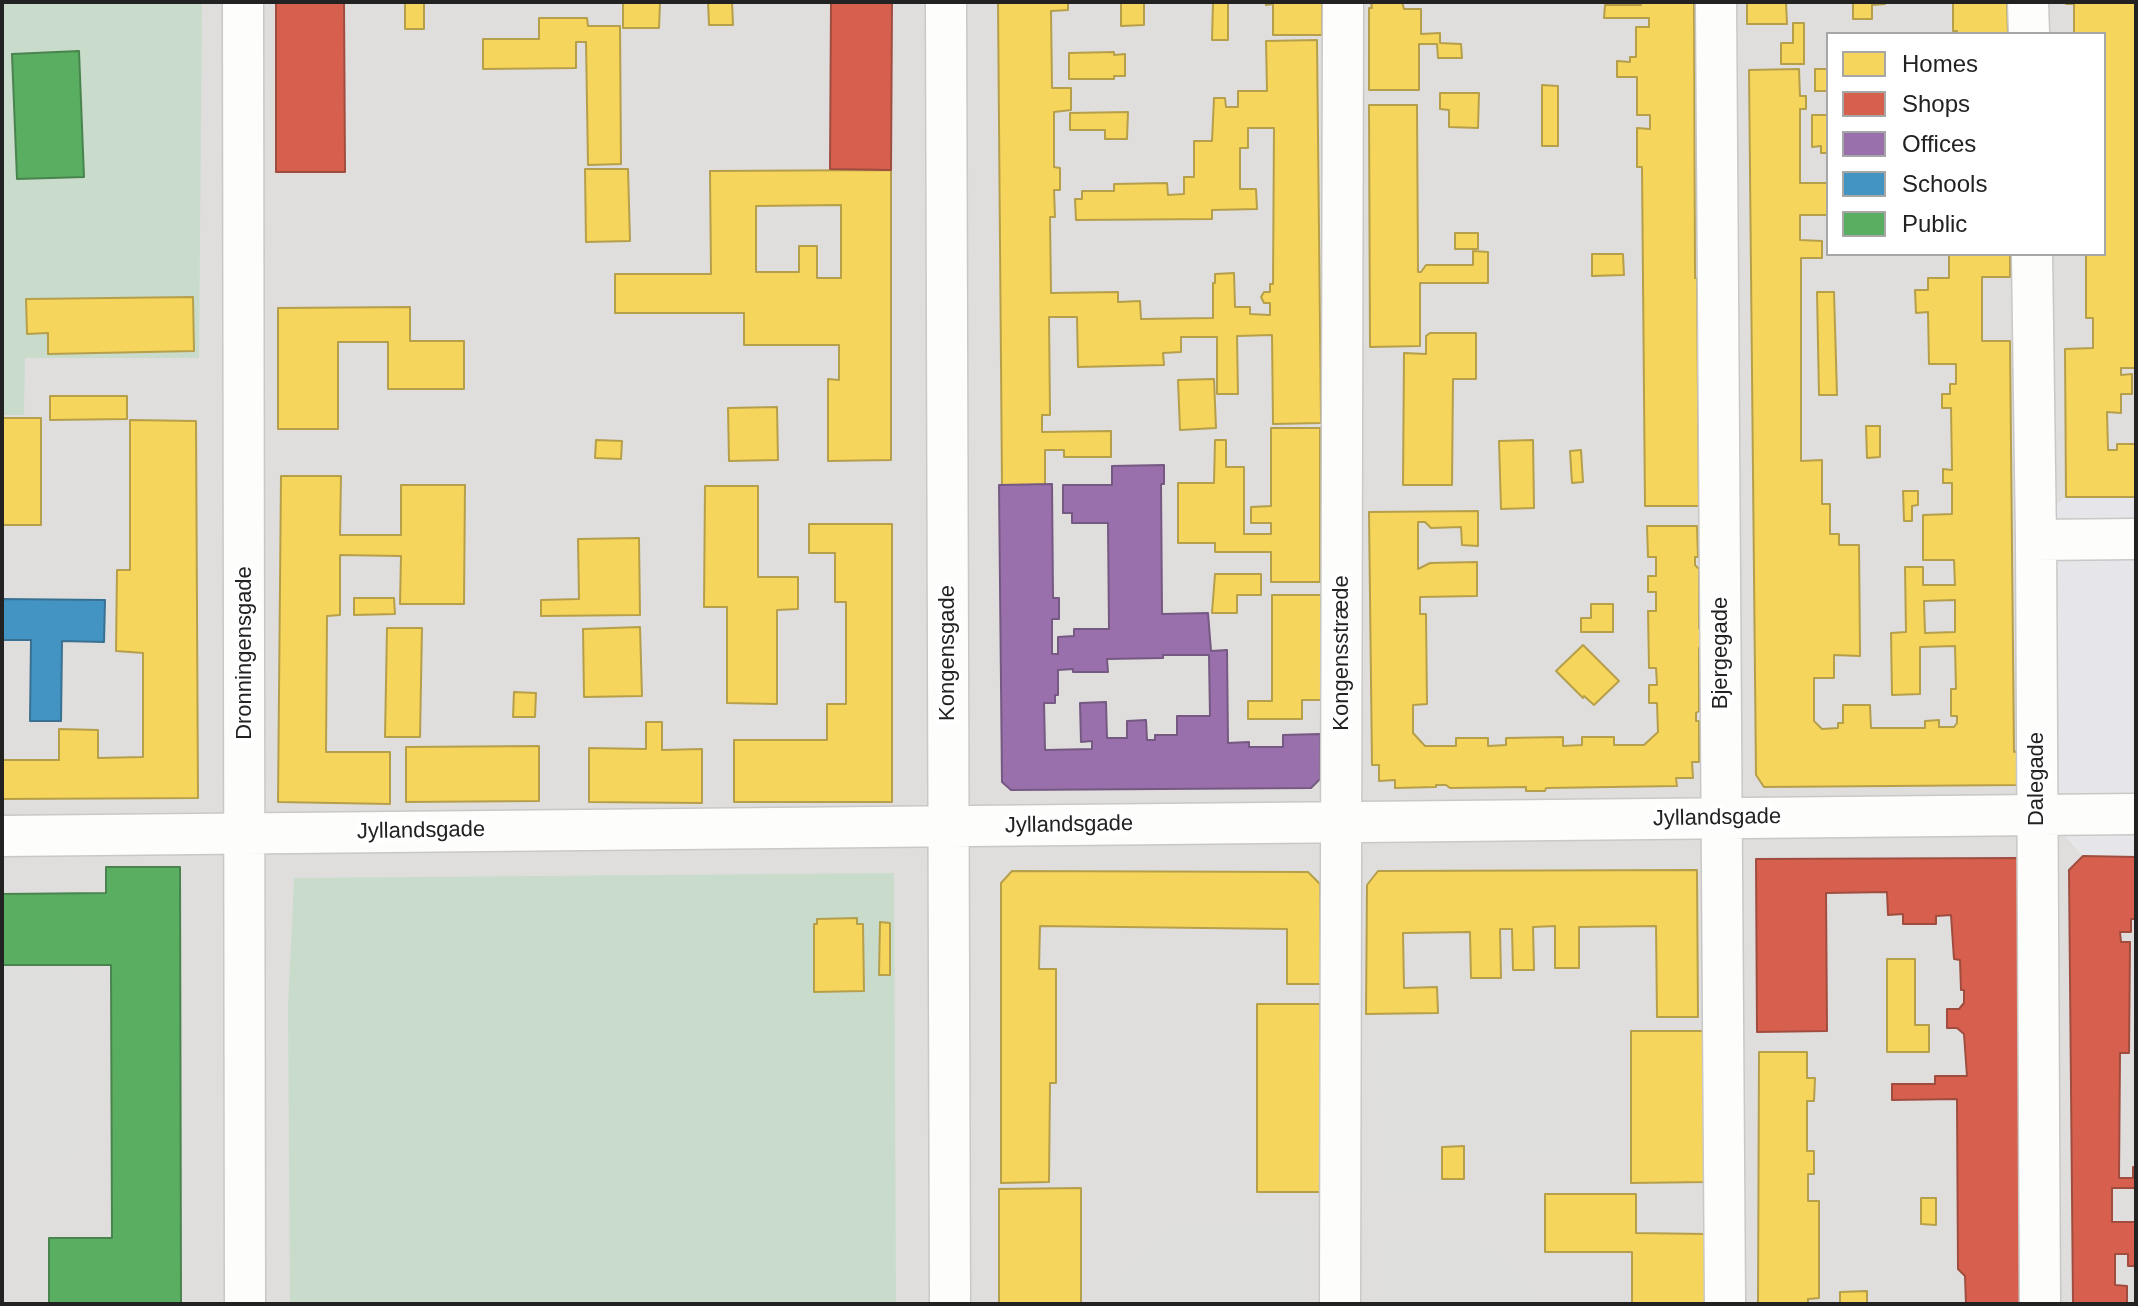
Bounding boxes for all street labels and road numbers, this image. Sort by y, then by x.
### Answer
street label: Dronningensgade [232,566,258,740]
street label: Kongensstræde [1329,575,1355,731]
street label: Kongensgade [935,585,961,721]
street label: Bjergegade [1708,597,1734,709]
street label: Dalegade [2024,732,2050,826]
street label: Jyllandsgade [1653,804,1781,832]
street label: Jyllandsgade [1005,811,1133,839]
street label: Jyllandsgade [357,817,485,845]

